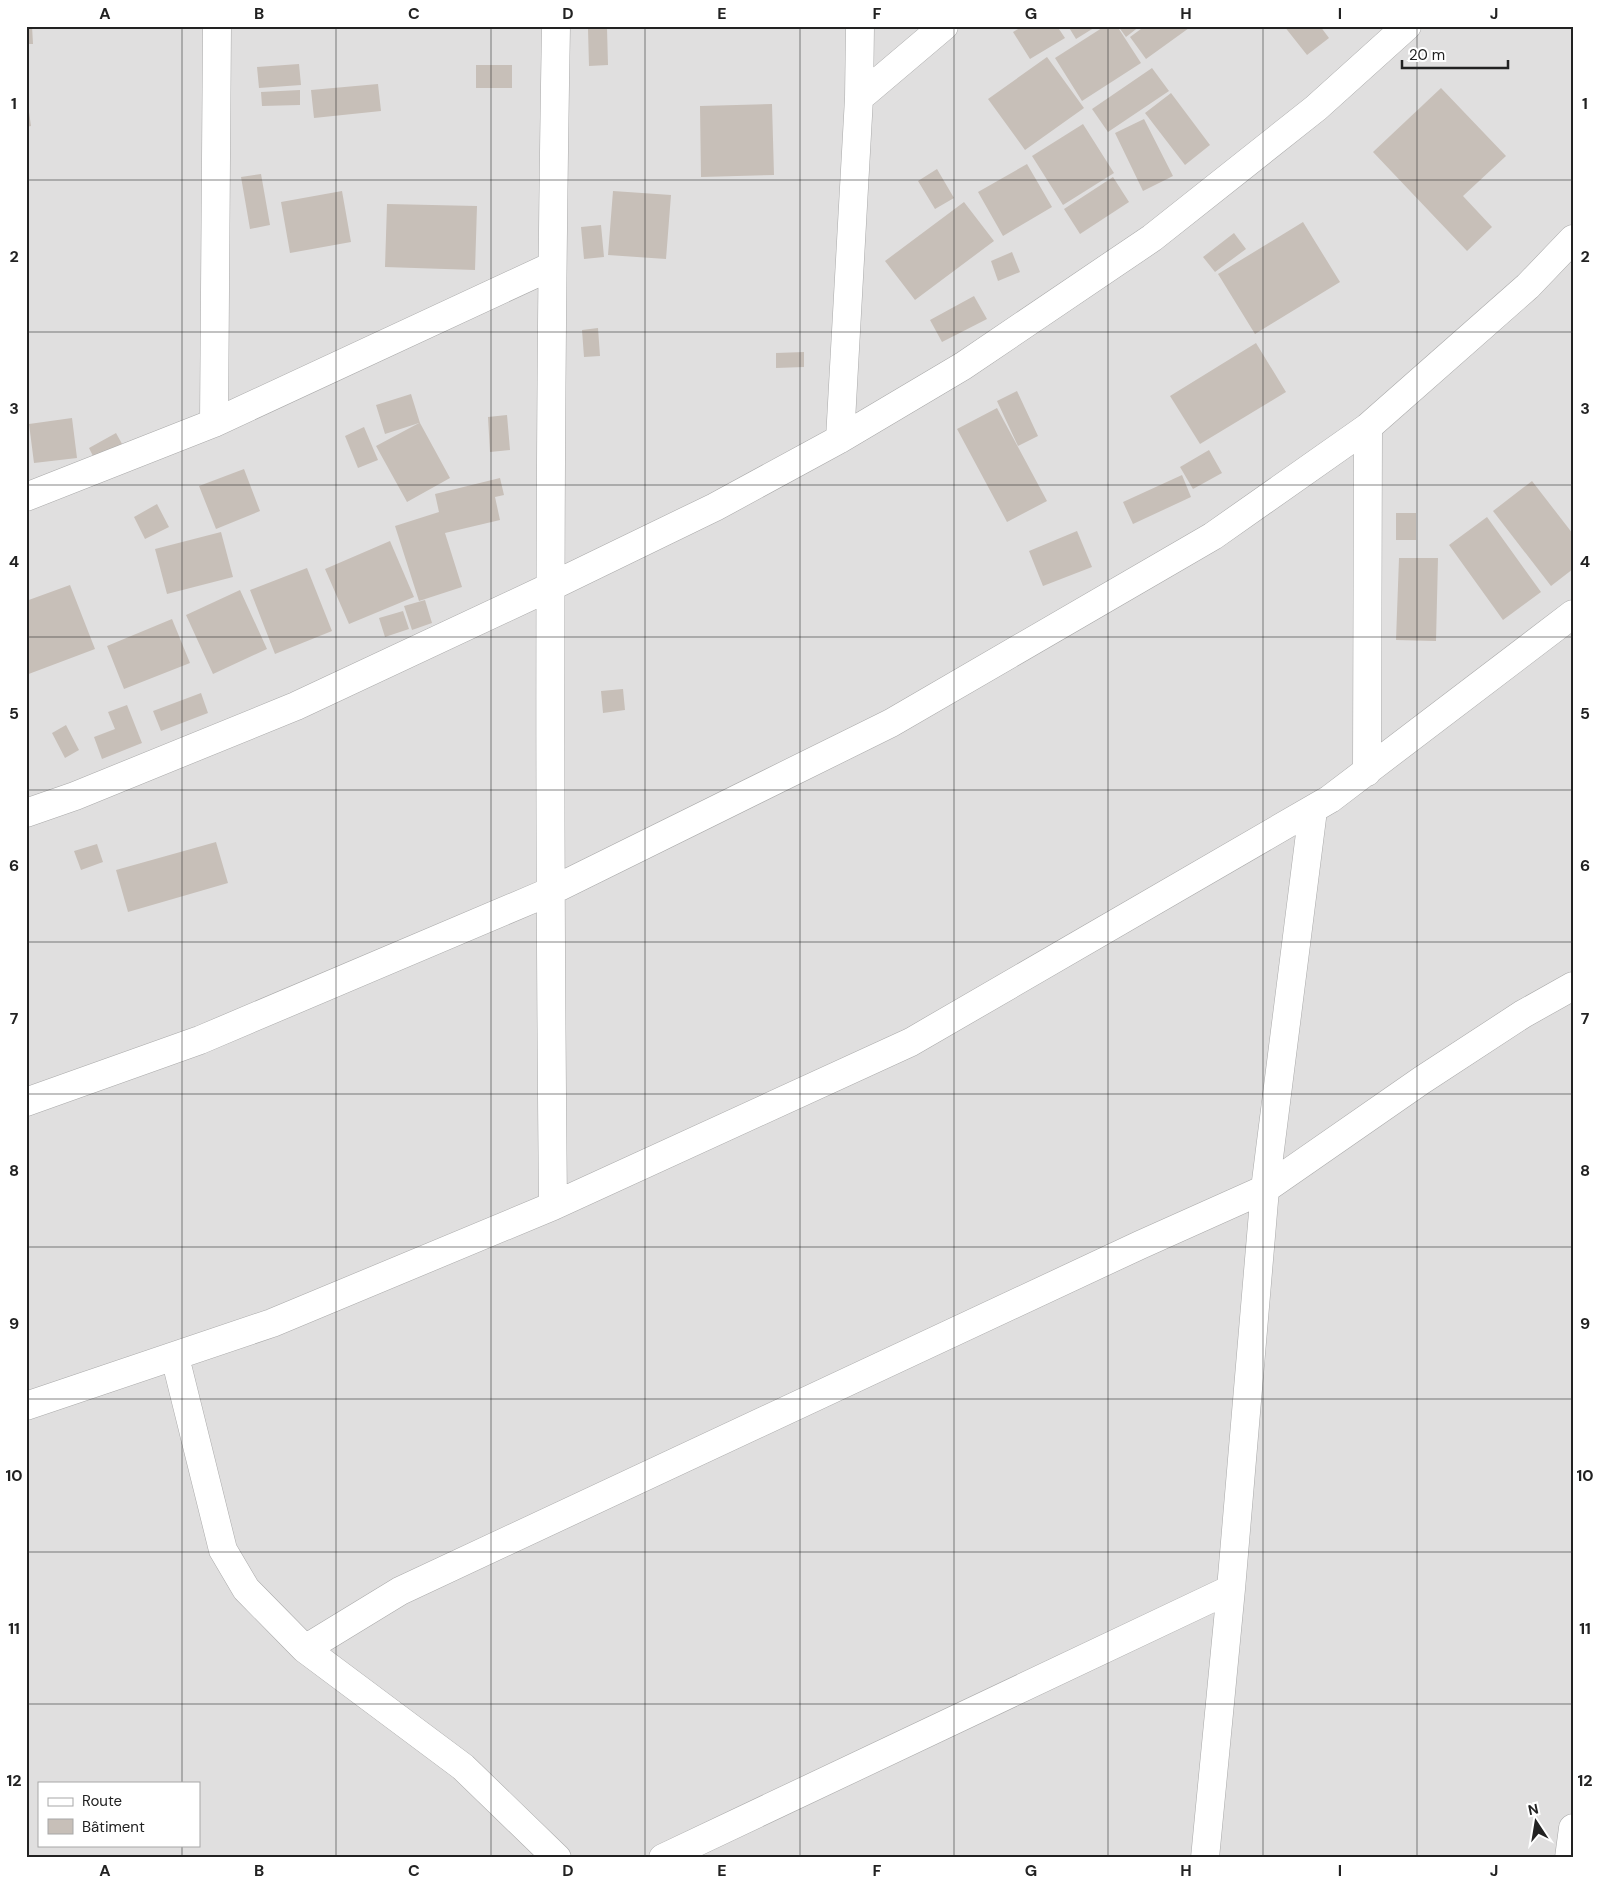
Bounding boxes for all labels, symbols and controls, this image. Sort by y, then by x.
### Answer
text: A [99,3,111,24]
text: B [254,3,264,24]
text: C [408,3,420,24]
text: D [562,3,574,24]
text: E [717,3,727,24]
text: F [873,3,882,24]
text: G [1025,3,1037,24]
text: H [1180,3,1192,24]
text: I [1338,3,1342,24]
text: J [1490,3,1498,24]
scale bar [1402,38,1508,70]
text: 20 m [1409,45,1445,65]
text: 1 [11,93,17,114]
text: 1 [1582,93,1588,114]
text: 2 [9,246,19,267]
text: 2 [1580,246,1590,267]
text: 3 [9,398,19,419]
text: 3 [1580,398,1590,419]
text: 4 [9,551,19,572]
text: 4 [1580,551,1590,572]
text: 5 [9,703,19,724]
text: 5 [1580,703,1590,724]
text: 6 [9,855,19,876]
text: 6 [1580,855,1590,876]
text: 7 [10,1008,19,1029]
text: 7 [1581,1008,1590,1029]
text: 8 [9,1160,19,1181]
text: 8 [1580,1160,1590,1181]
text: 9 [9,1313,19,1334]
text: 9 [1580,1313,1590,1334]
text: 10 [5,1465,23,1486]
text: 10 [1576,1465,1594,1486]
text: 11 [8,1618,20,1639]
text: 11 [1579,1618,1591,1639]
text: 12 [6,1770,22,1791]
text: 12 [1577,1770,1593,1791]
legend [38,1782,200,1846]
text: Route [82,1791,122,1811]
north arrow [1512,1796,1562,1846]
text: N [1526,1799,1540,1819]
text: Bâtiment [82,1817,145,1837]
text: A [99,1860,111,1881]
text: B [254,1860,264,1881]
text: C [408,1860,420,1881]
text: D [562,1860,574,1881]
text: E [717,1860,727,1881]
text: F [873,1860,882,1881]
text: G [1025,1860,1037,1881]
text: H [1180,1860,1192,1881]
text: I [1338,1860,1342,1881]
text: J [1490,1860,1498,1881]

